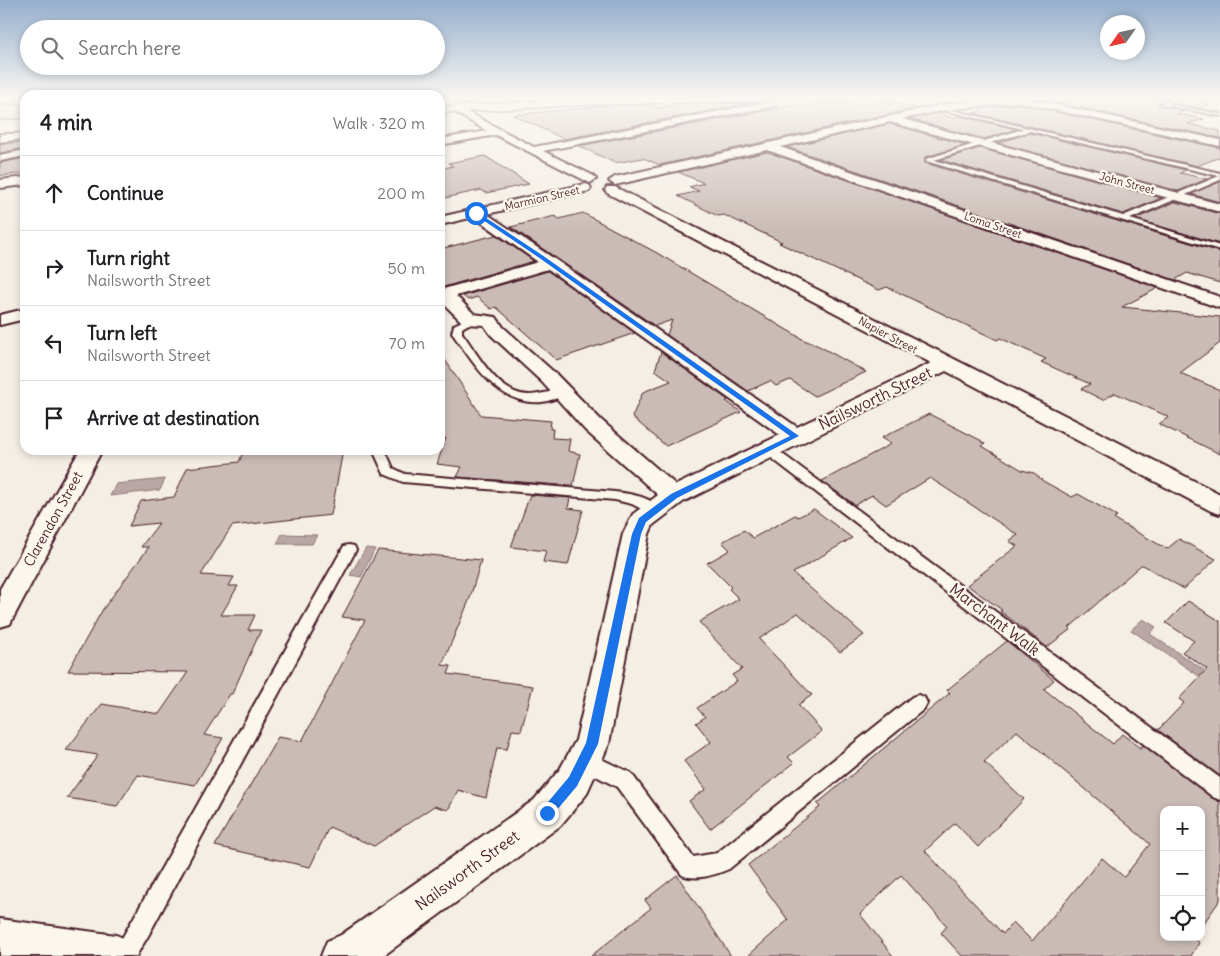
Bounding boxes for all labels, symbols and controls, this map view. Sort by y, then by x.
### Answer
north arrow [1100,15,1145,60]
search box [20,20,445,75]
icon: search [38,34,66,62]
text: Search here [78,36,181,60]
text: 4 min [40,109,92,136]
text: Walk · 320 m [333,113,425,133]
street label: John Street [1098,169,1156,197]
icon: ahead [40,179,68,207]
text: Continue [87,181,164,205]
text: 200 m [377,183,425,203]
street label: Marmion Street [503,183,581,213]
route start [465,202,488,225]
street label: Loma Street [962,209,1024,241]
text: Turn right [87,246,170,270]
icon: right [40,254,68,282]
text: 50 m [387,258,425,278]
text: Nailsworth Street [87,270,211,290]
street label: Napier Street [856,314,920,357]
text: Turn left [87,321,157,345]
icon: left [40,329,68,357]
text: 70 m [389,333,425,353]
text: Nailsworth Street [87,345,211,365]
street label: Nailsworth Street [815,362,936,434]
icon: arrive [40,404,68,432]
text: Arrive at destination [87,406,260,430]
street label: Clarendon Street [19,468,87,570]
street label: Marchant Walk [946,578,1044,660]
route end [536,802,559,825]
map controls [1160,806,1205,941]
button: + [1160,806,1205,851]
street label: Nailsworth Street [411,825,523,914]
button: − [1160,851,1205,896]
button: locate [1160,896,1205,941]

